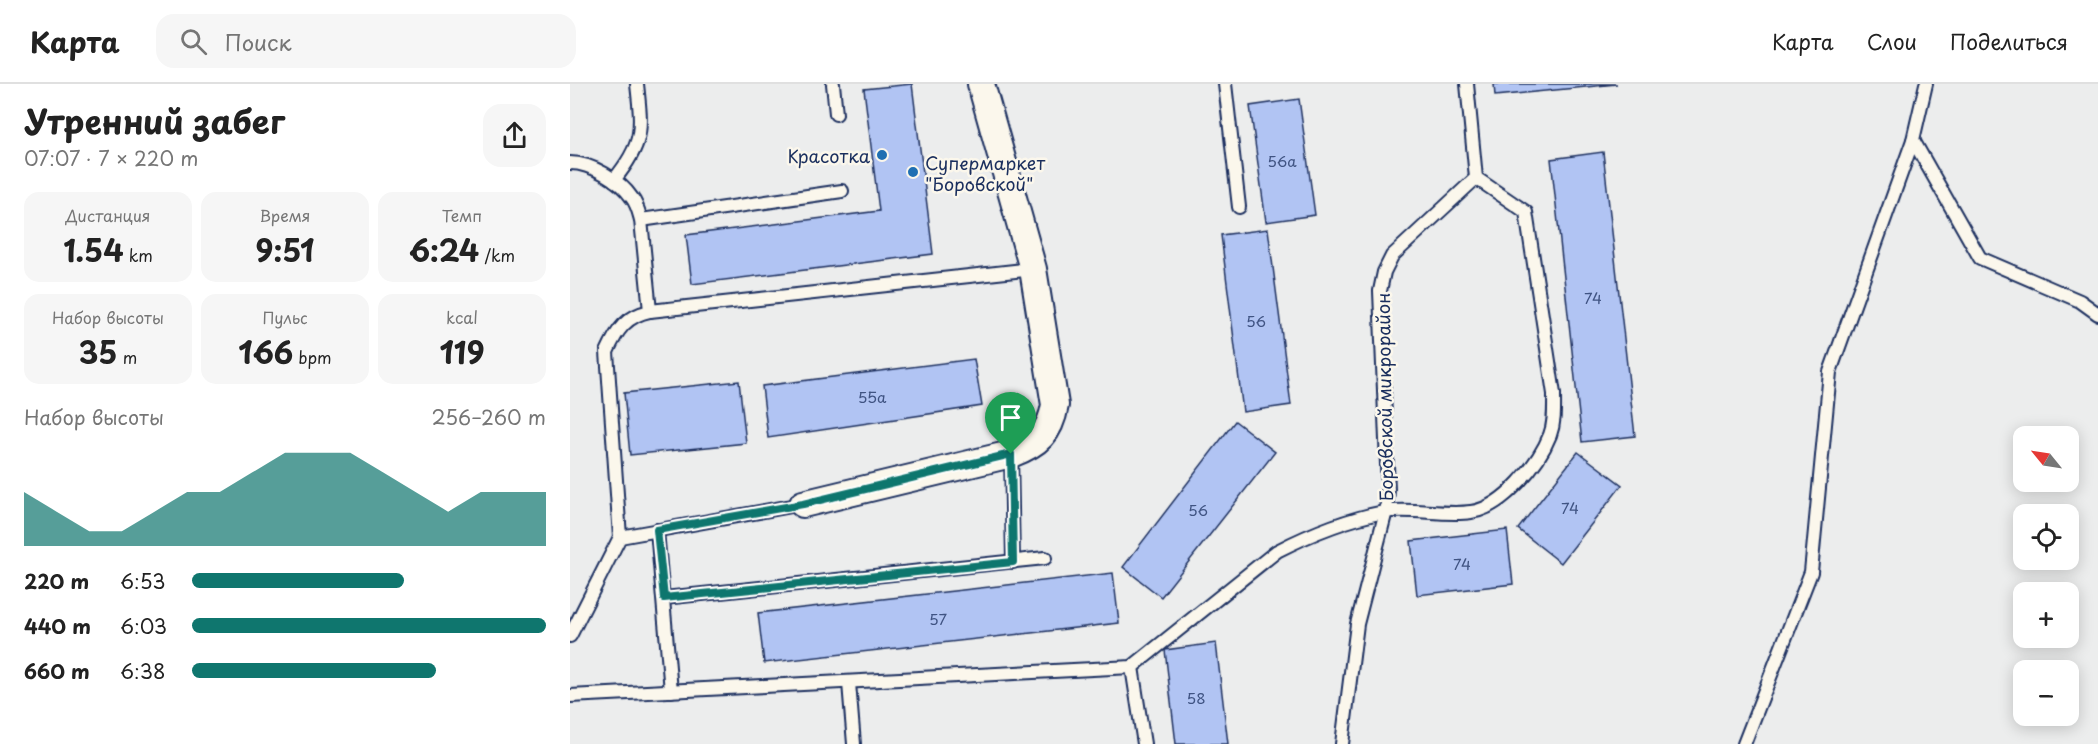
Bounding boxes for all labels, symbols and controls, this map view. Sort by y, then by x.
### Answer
search box [156,14,576,68]
text: Карта [30,20,120,63]
icon: search [177,25,210,58]
text: Поиск [225,25,292,58]
text: Карта [1772,25,1834,57]
text: Слои [1867,25,1917,57]
text: Поделиться [1950,25,2068,57]
text: Утренний забег [24,95,285,145]
button: share [483,104,546,167]
place label: Красотка [787,142,871,169]
text: 07:07 · 7 × 220 m [24,143,198,173]
marker: Красотка [875,148,889,162]
place label: Супермаркет "Боровской" [925,149,1045,197]
house number: 56а [1267,149,1297,172]
marker: Супермаркет "Боровской" [906,165,920,179]
text: Дистанция [66,203,150,227]
text: Время [259,203,311,227]
text: Темп [442,203,482,227]
text: 1.54 [63,227,124,272]
text: 9:51 [256,227,314,272]
text: 6:24 [409,227,479,272]
text: km [124,243,153,267]
text: /km [479,243,515,267]
house number: 74 [1584,286,1602,309]
street label: Боровской микрорайон [1369,293,1399,501]
text: Набор высоты [52,305,164,329]
text: Пульс [262,305,308,329]
text: kcal [446,305,478,329]
house number: 56 [1246,309,1266,332]
text: 35 [79,329,117,374]
text: 166 [238,329,293,374]
text: 119 [439,329,485,374]
text: m [117,345,137,369]
text: bpm [293,345,332,369]
house number: 55а [858,385,887,408]
pin [985,392,1036,454]
icon: arrive [994,401,1027,434]
text: Набор высоты [24,402,164,432]
text: 256–260 m [431,402,546,432]
north arrow [2013,426,2079,492]
map controls [2013,426,2079,726]
house number: 74 [1561,496,1579,519]
house number: 56 [1188,498,1208,521]
button: locate [2013,504,2079,570]
house number: 74 [1453,552,1471,575]
text: 220 m [24,566,89,596]
text: 6:53 [120,566,165,596]
button: + [2013,582,2079,648]
house number: 57 [929,607,947,630]
text: 440 m [24,611,91,641]
text: 6:03 [120,611,167,641]
text: 660 m [24,656,90,686]
text: 6:38 [120,656,165,686]
button: − [2013,660,2079,726]
house number: 58 [1186,686,1206,709]

